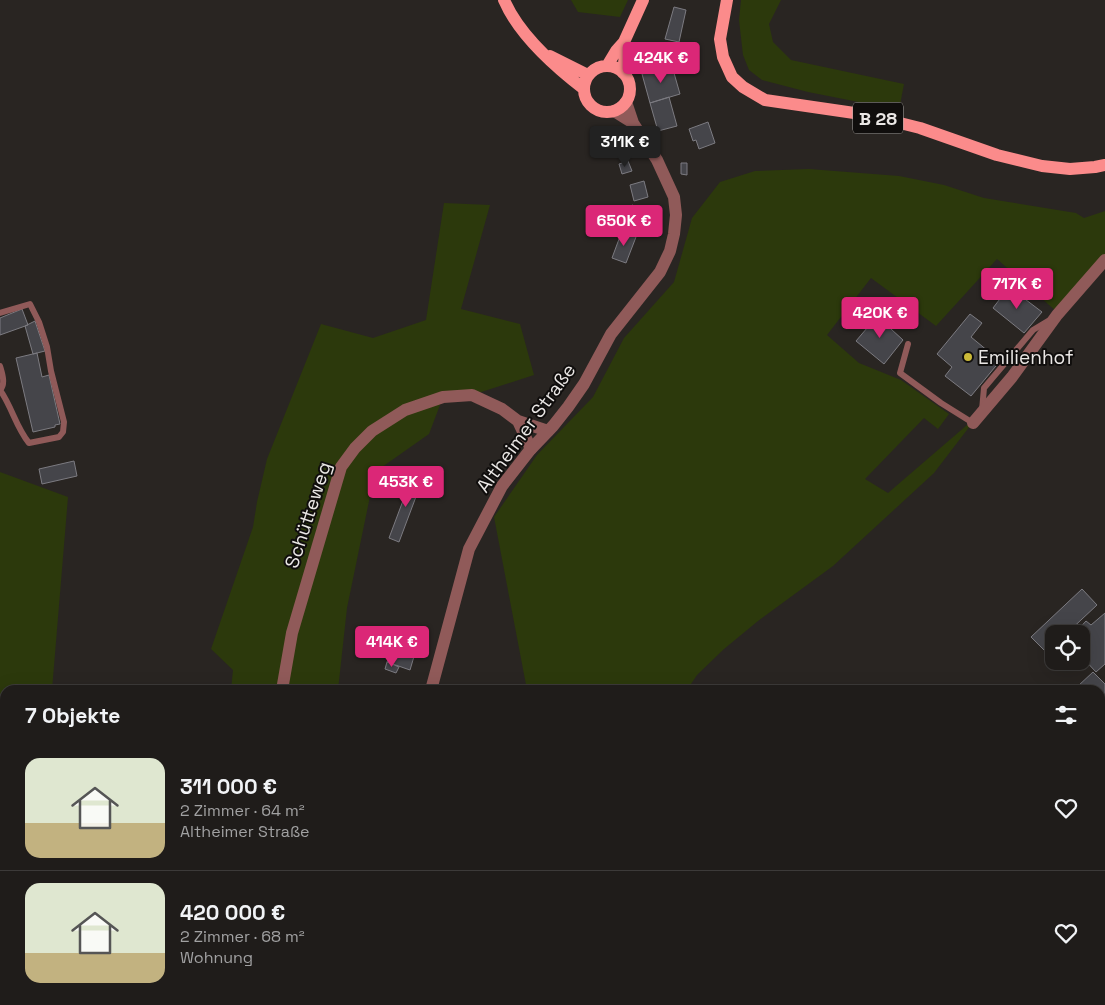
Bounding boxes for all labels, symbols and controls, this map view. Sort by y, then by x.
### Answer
pin: 424K € [620,42,702,84]
text: 424K € [634,47,688,68]
road number: B 28 [853,102,903,134]
pin: 311K € [584,126,666,168]
text: 311K € [601,131,649,152]
pin: 650K € [583,204,665,247]
text: 650K € [597,210,651,231]
pin: 717K € [976,268,1058,310]
text: 717K € [992,273,1042,294]
pin: 420K € [839,296,921,339]
text: 420K € [853,302,907,323]
place label: Emilienhof [978,345,1073,370]
marker: Emilienhof [962,351,974,363]
street label: Altheimer Straße [471,358,581,498]
street label: Schütteweg [279,459,337,571]
pin: 453K € [365,466,447,508]
text: 453K € [379,471,433,492]
map controls [1045,625,1090,670]
button: locate [1045,625,1090,670]
pin: 414K € [351,626,433,668]
text: 414K € [366,631,418,652]
icon: filters [1052,701,1080,729]
text: 7 Objekte [25,702,120,729]
text: 311 000 € [180,773,277,800]
icon: home [65,778,125,838]
icon: heart [1052,794,1080,822]
text: 2 Zimmer · 64 m² [180,800,305,821]
text: Altheimer Straße [180,821,310,842]
text: 420 000 € [180,899,285,926]
icon: home [65,903,125,963]
icon: heart [1052,919,1080,947]
text: 2 Zimmer · 68 m² [180,926,305,947]
text: Wohnung [180,947,253,968]

